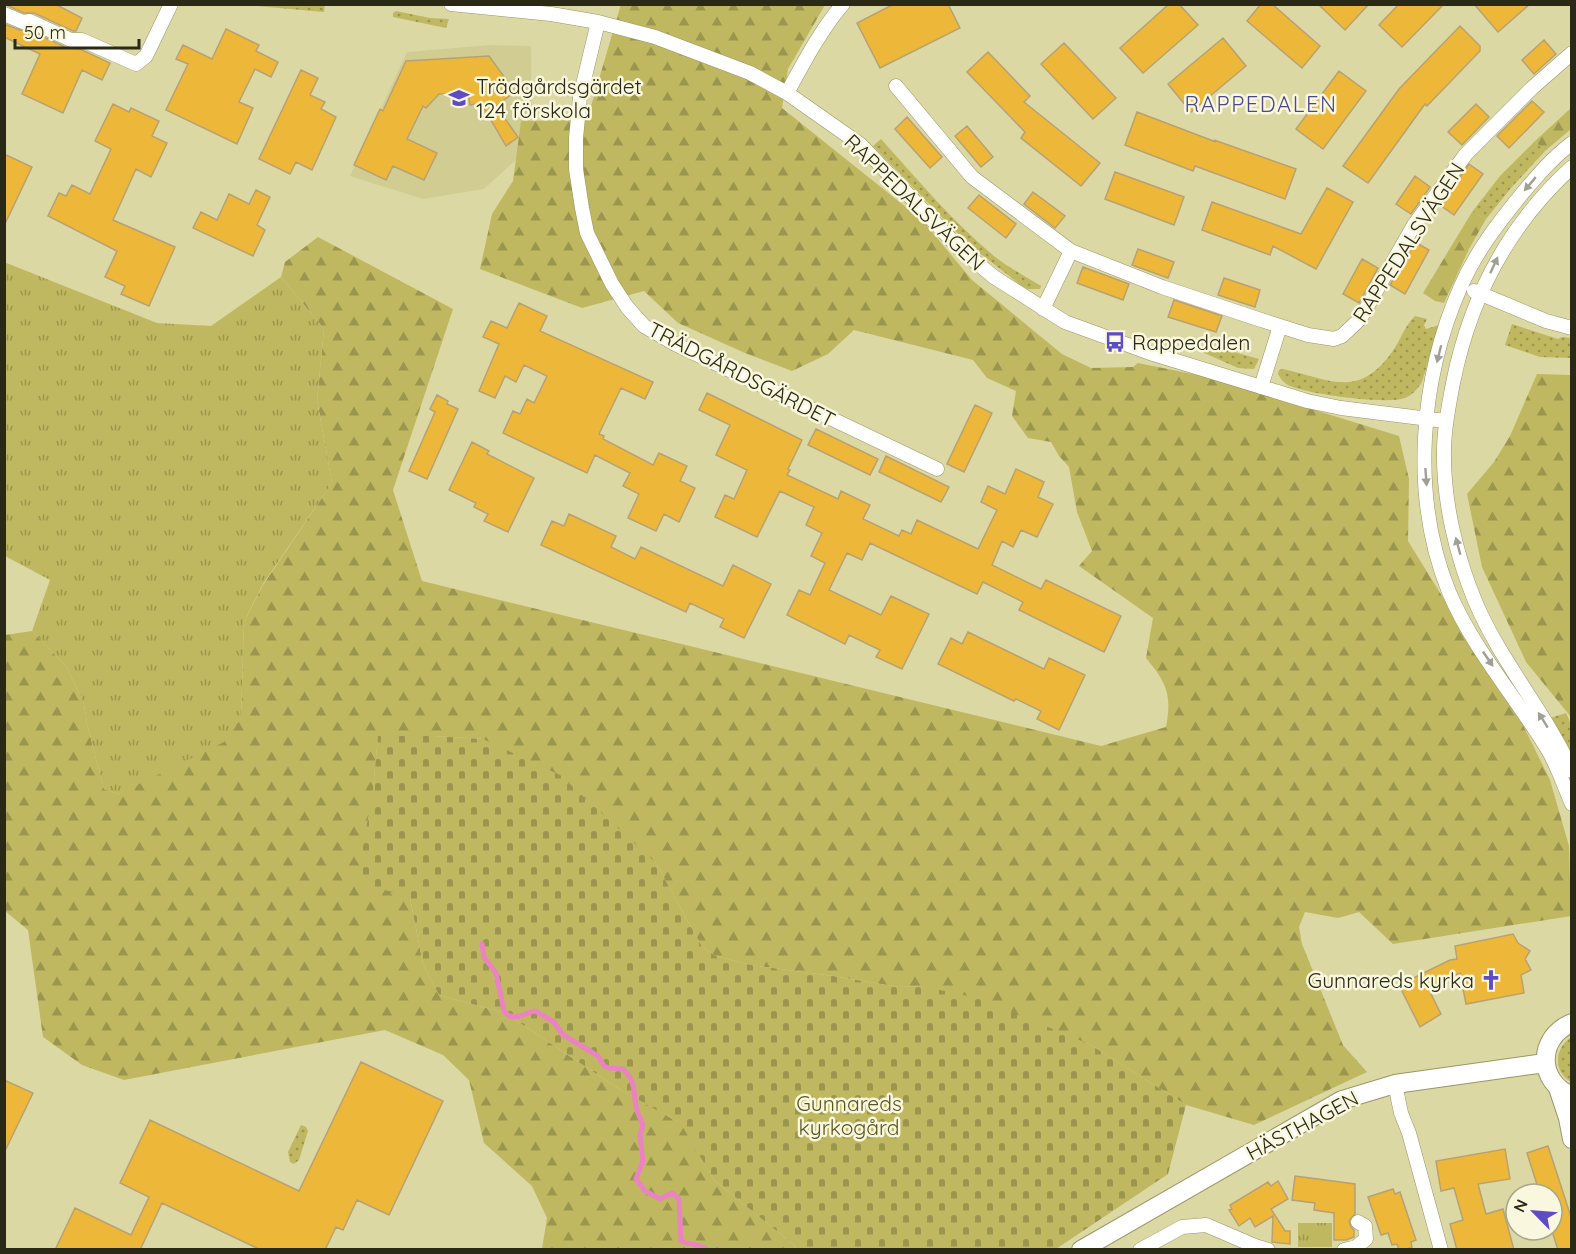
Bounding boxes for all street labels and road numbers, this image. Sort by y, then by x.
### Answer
street label: RAPPEDALSVÄGEN [839,128,991,276]
street label: RAPPEDALSVÄGEN [1347,157,1469,327]
street label: TRÄDGÅRDSGÄRDET [644,316,840,432]
street label: HÄSTHAGEN [1241,1085,1363,1165]

